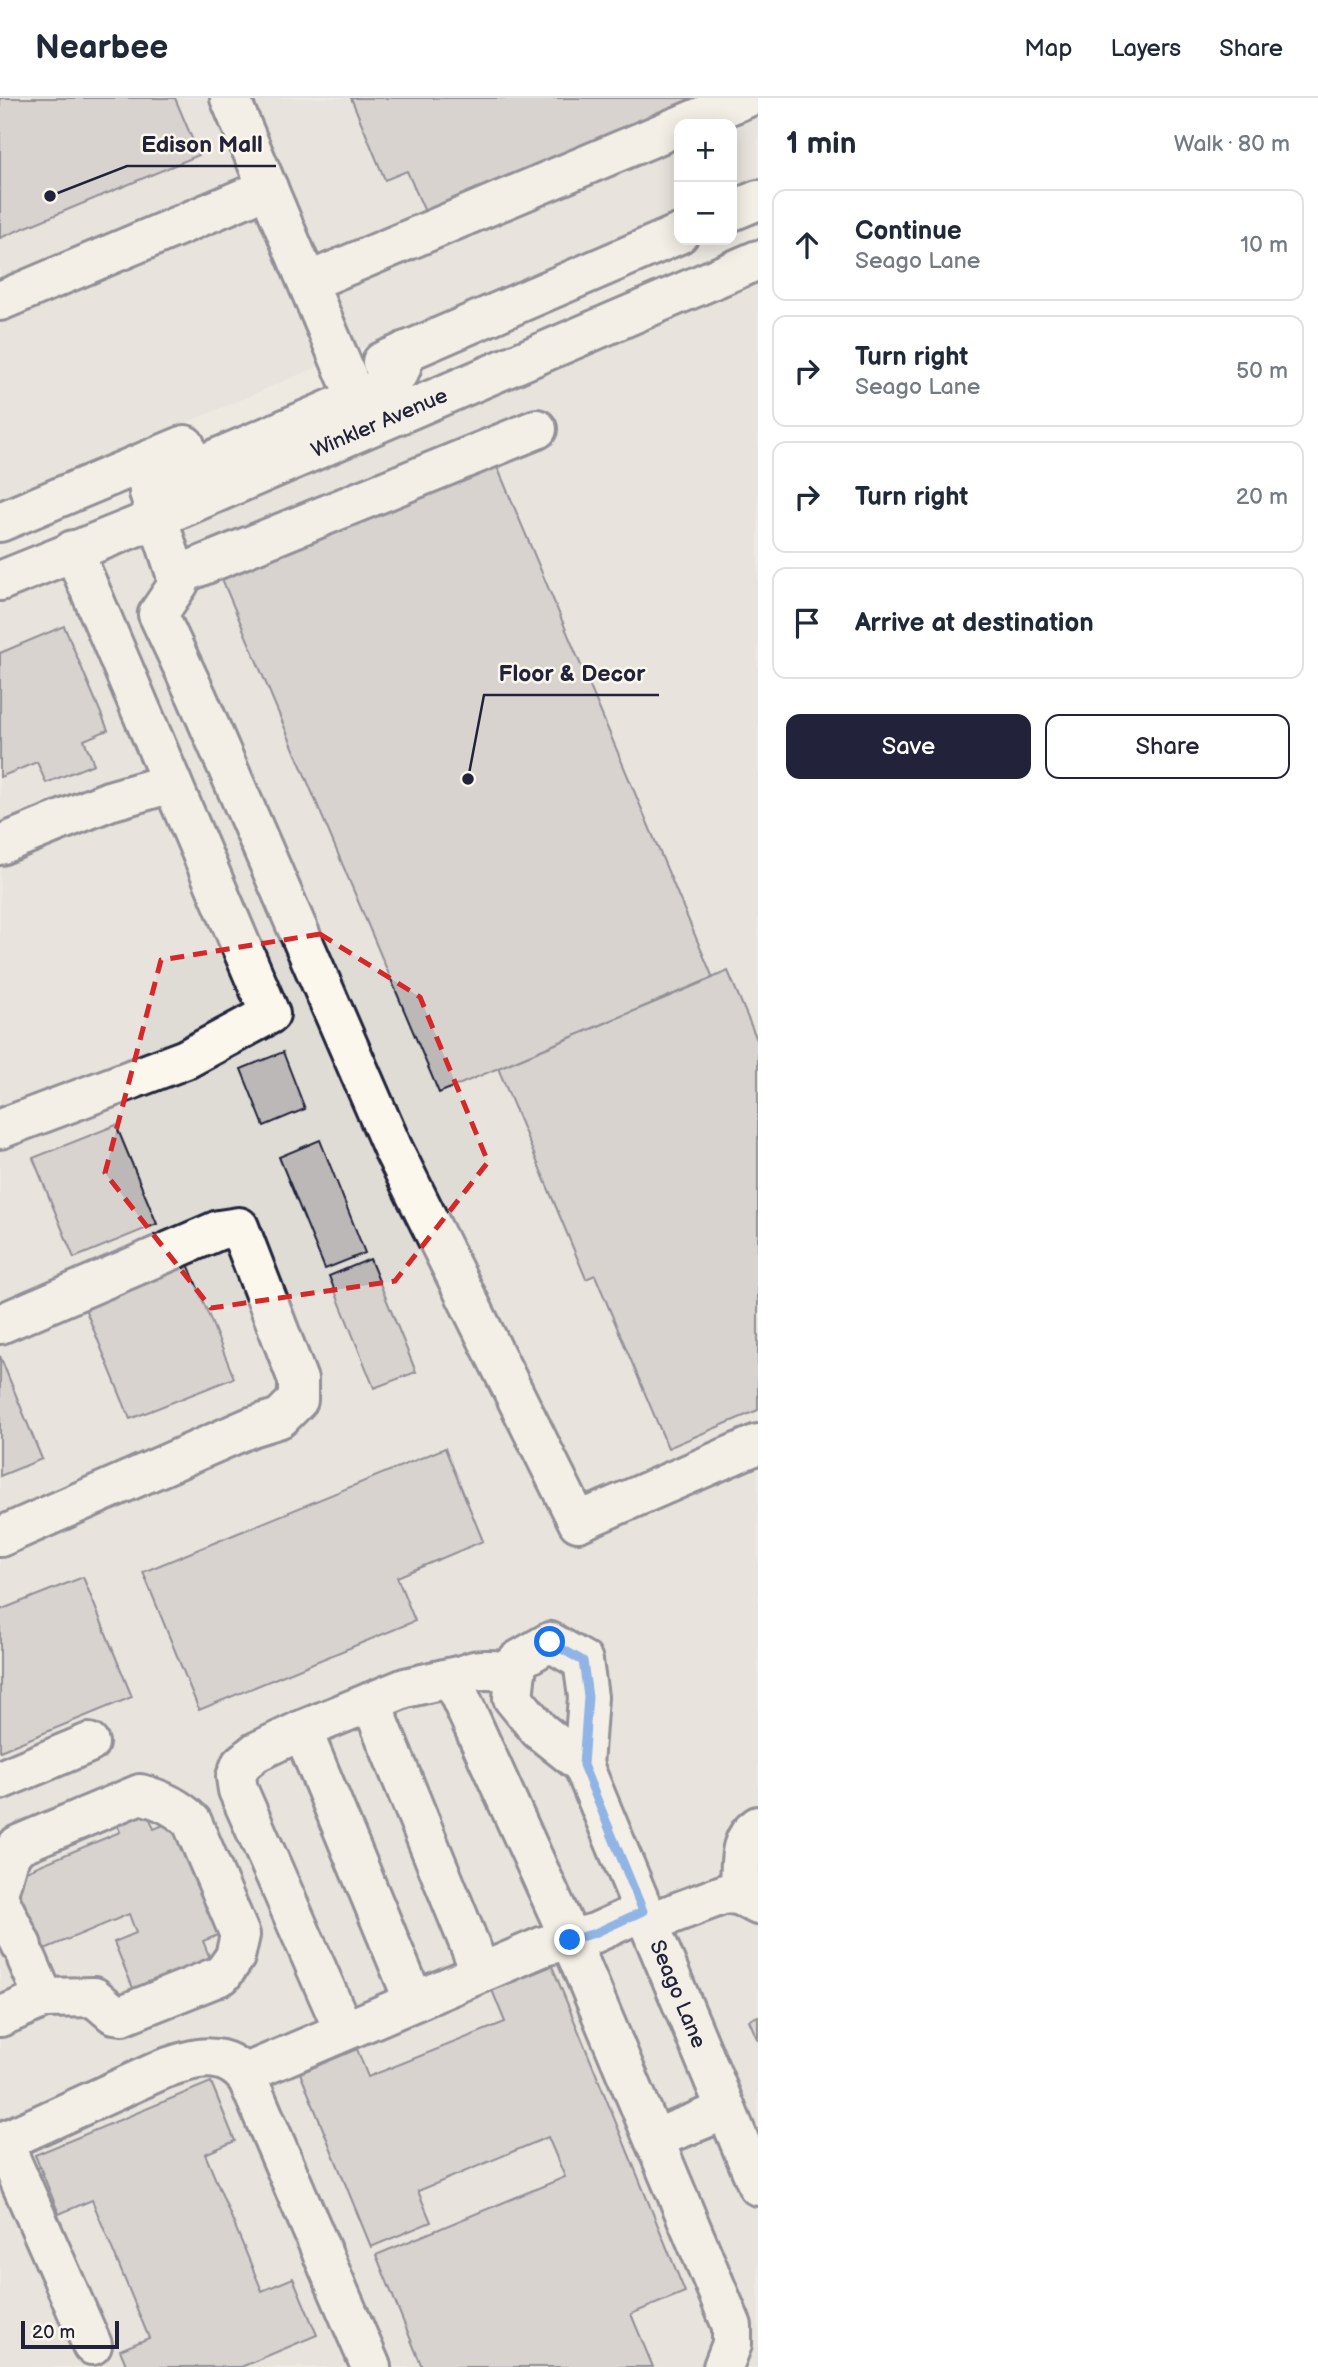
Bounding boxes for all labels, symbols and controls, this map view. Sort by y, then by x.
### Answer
text: Nearbee [35,28,168,68]
text: Map [1024,34,1072,63]
text: Layers [1110,34,1181,63]
text: Share [1219,34,1283,63]
map controls [674,119,737,245]
button: + [674,119,737,182]
callout: Edison Mall [127,122,276,166]
text: 1 min [786,126,856,162]
text: Walk · 80 m [1174,130,1290,158]
text: Edison Mall [141,131,263,159]
button: − [674,182,737,245]
text: Continue [855,216,962,247]
icon: ahead [788,226,826,264]
text: 10 m [1240,231,1288,259]
text: Seago Lane [855,247,980,275]
text: Turn right [855,342,968,373]
icon: right [788,352,826,390]
text: 50 m [1236,357,1288,385]
text: Seago Lane [855,373,980,401]
street label: Winkler Avenue [307,383,451,463]
icon: right [788,478,826,516]
text: Turn right [855,482,968,513]
text: 20 m [1236,483,1288,511]
icon: arrive [788,604,826,642]
text: Arrive at destination [855,608,1094,639]
callout: Floor & Decor [484,651,659,695]
text: Floor & Decor [499,660,646,688]
button: Save [786,714,1031,779]
button: Share [1045,714,1290,779]
route start [534,1626,565,1657]
route end [554,1924,585,1955]
street label: Seago Lane [644,1937,711,2052]
scale bar [21,2318,119,2350]
text: 20 m [32,2321,75,2344]

